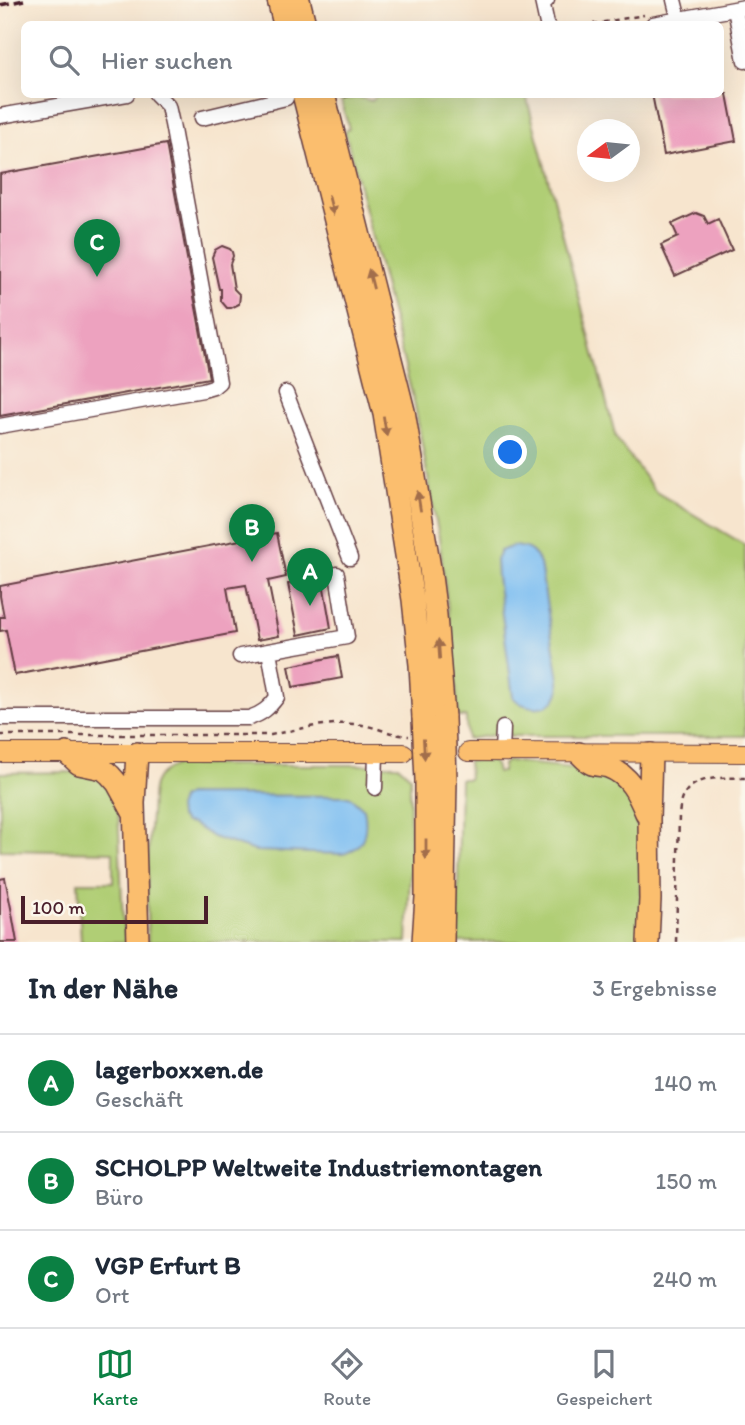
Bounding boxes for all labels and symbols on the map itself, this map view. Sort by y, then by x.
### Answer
north arrow [577,119,640,182]
one-way arrow [326,194,337,216]
pin: C [74,219,120,277]
one-way arrow [365,268,376,290]
one-way arrow [380,415,391,437]
your location [493,435,527,469]
one-way arrow [413,490,424,512]
pin: B [229,504,275,562]
pin: A [287,548,333,606]
one-way arrow [433,638,444,660]
one-way arrow [419,738,430,760]
one-way arrow [420,838,432,860]
scale bar [21,893,208,925]

